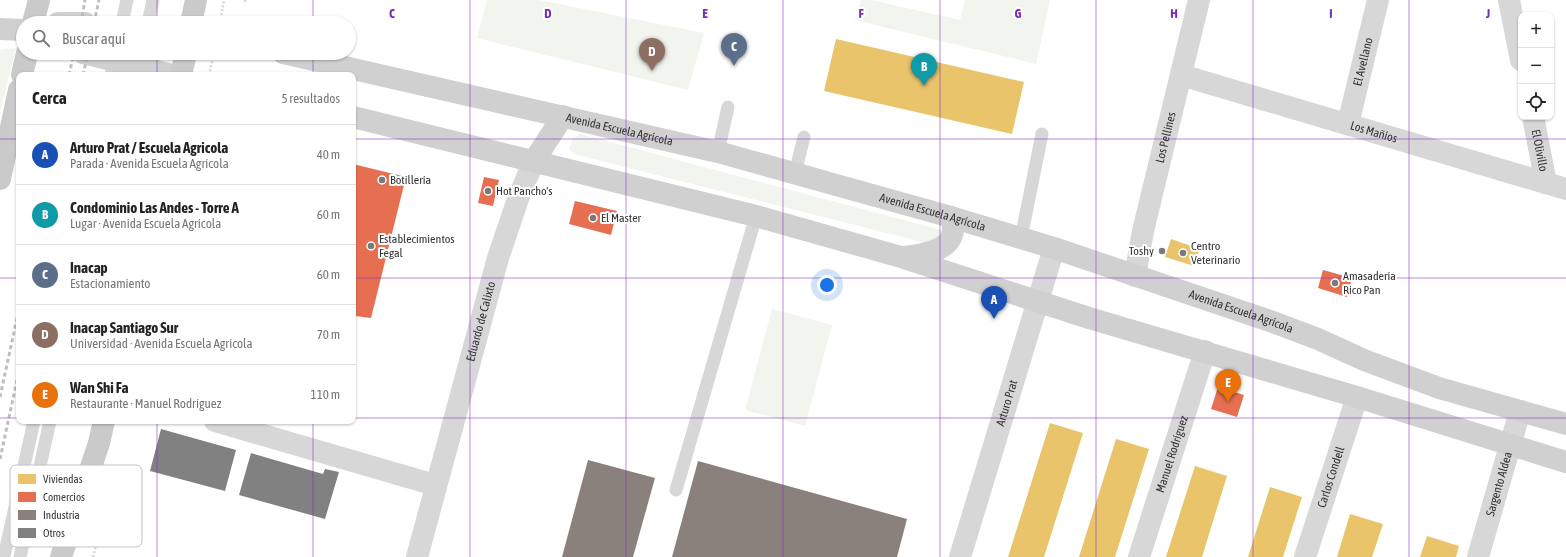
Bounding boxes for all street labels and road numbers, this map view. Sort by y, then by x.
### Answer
street label: El Avellano [1350,36,1376,88]
street label: Los Pellines [1153,110,1179,164]
street label: Avenida Escuela Agrícola [564,111,674,149]
street label: Los Mañíos [1349,118,1399,146]
street label: El Olivillo [1529,128,1551,173]
street label: Avenida Escuela Agrícola [878,190,987,234]
street label: Eduardo de Calixto [463,280,498,363]
street label: Avenida Escuela Agrícola [1187,287,1295,336]
street label: Arturo Prat [993,378,1021,428]
street label: Manuel Rodríguez [1153,413,1191,494]
street label: Carlos Condell [1314,444,1348,510]
street label: Sargento Aldea [1483,450,1515,518]

